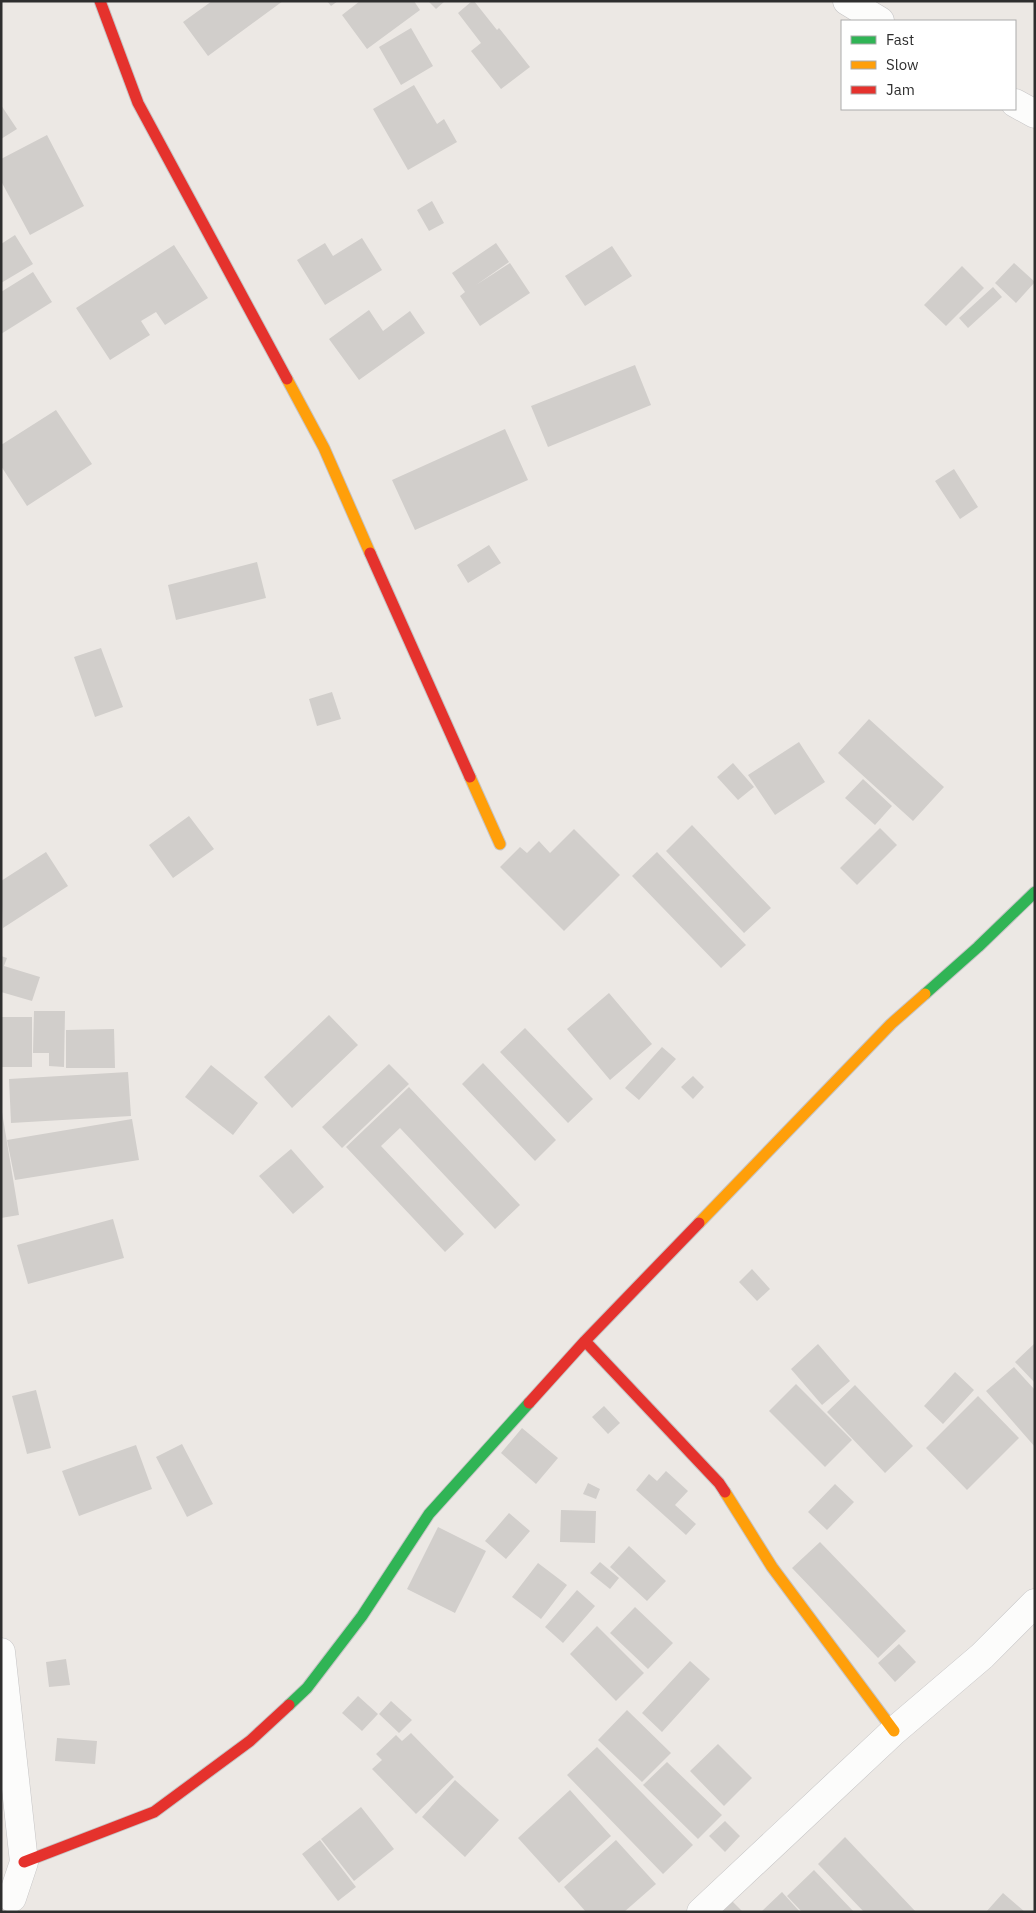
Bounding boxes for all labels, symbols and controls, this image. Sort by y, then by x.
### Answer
legend [841,20,1016,110]
text: Fast [886,30,914,49]
text: Slow [886,55,919,74]
text: Jam [886,80,915,99]

